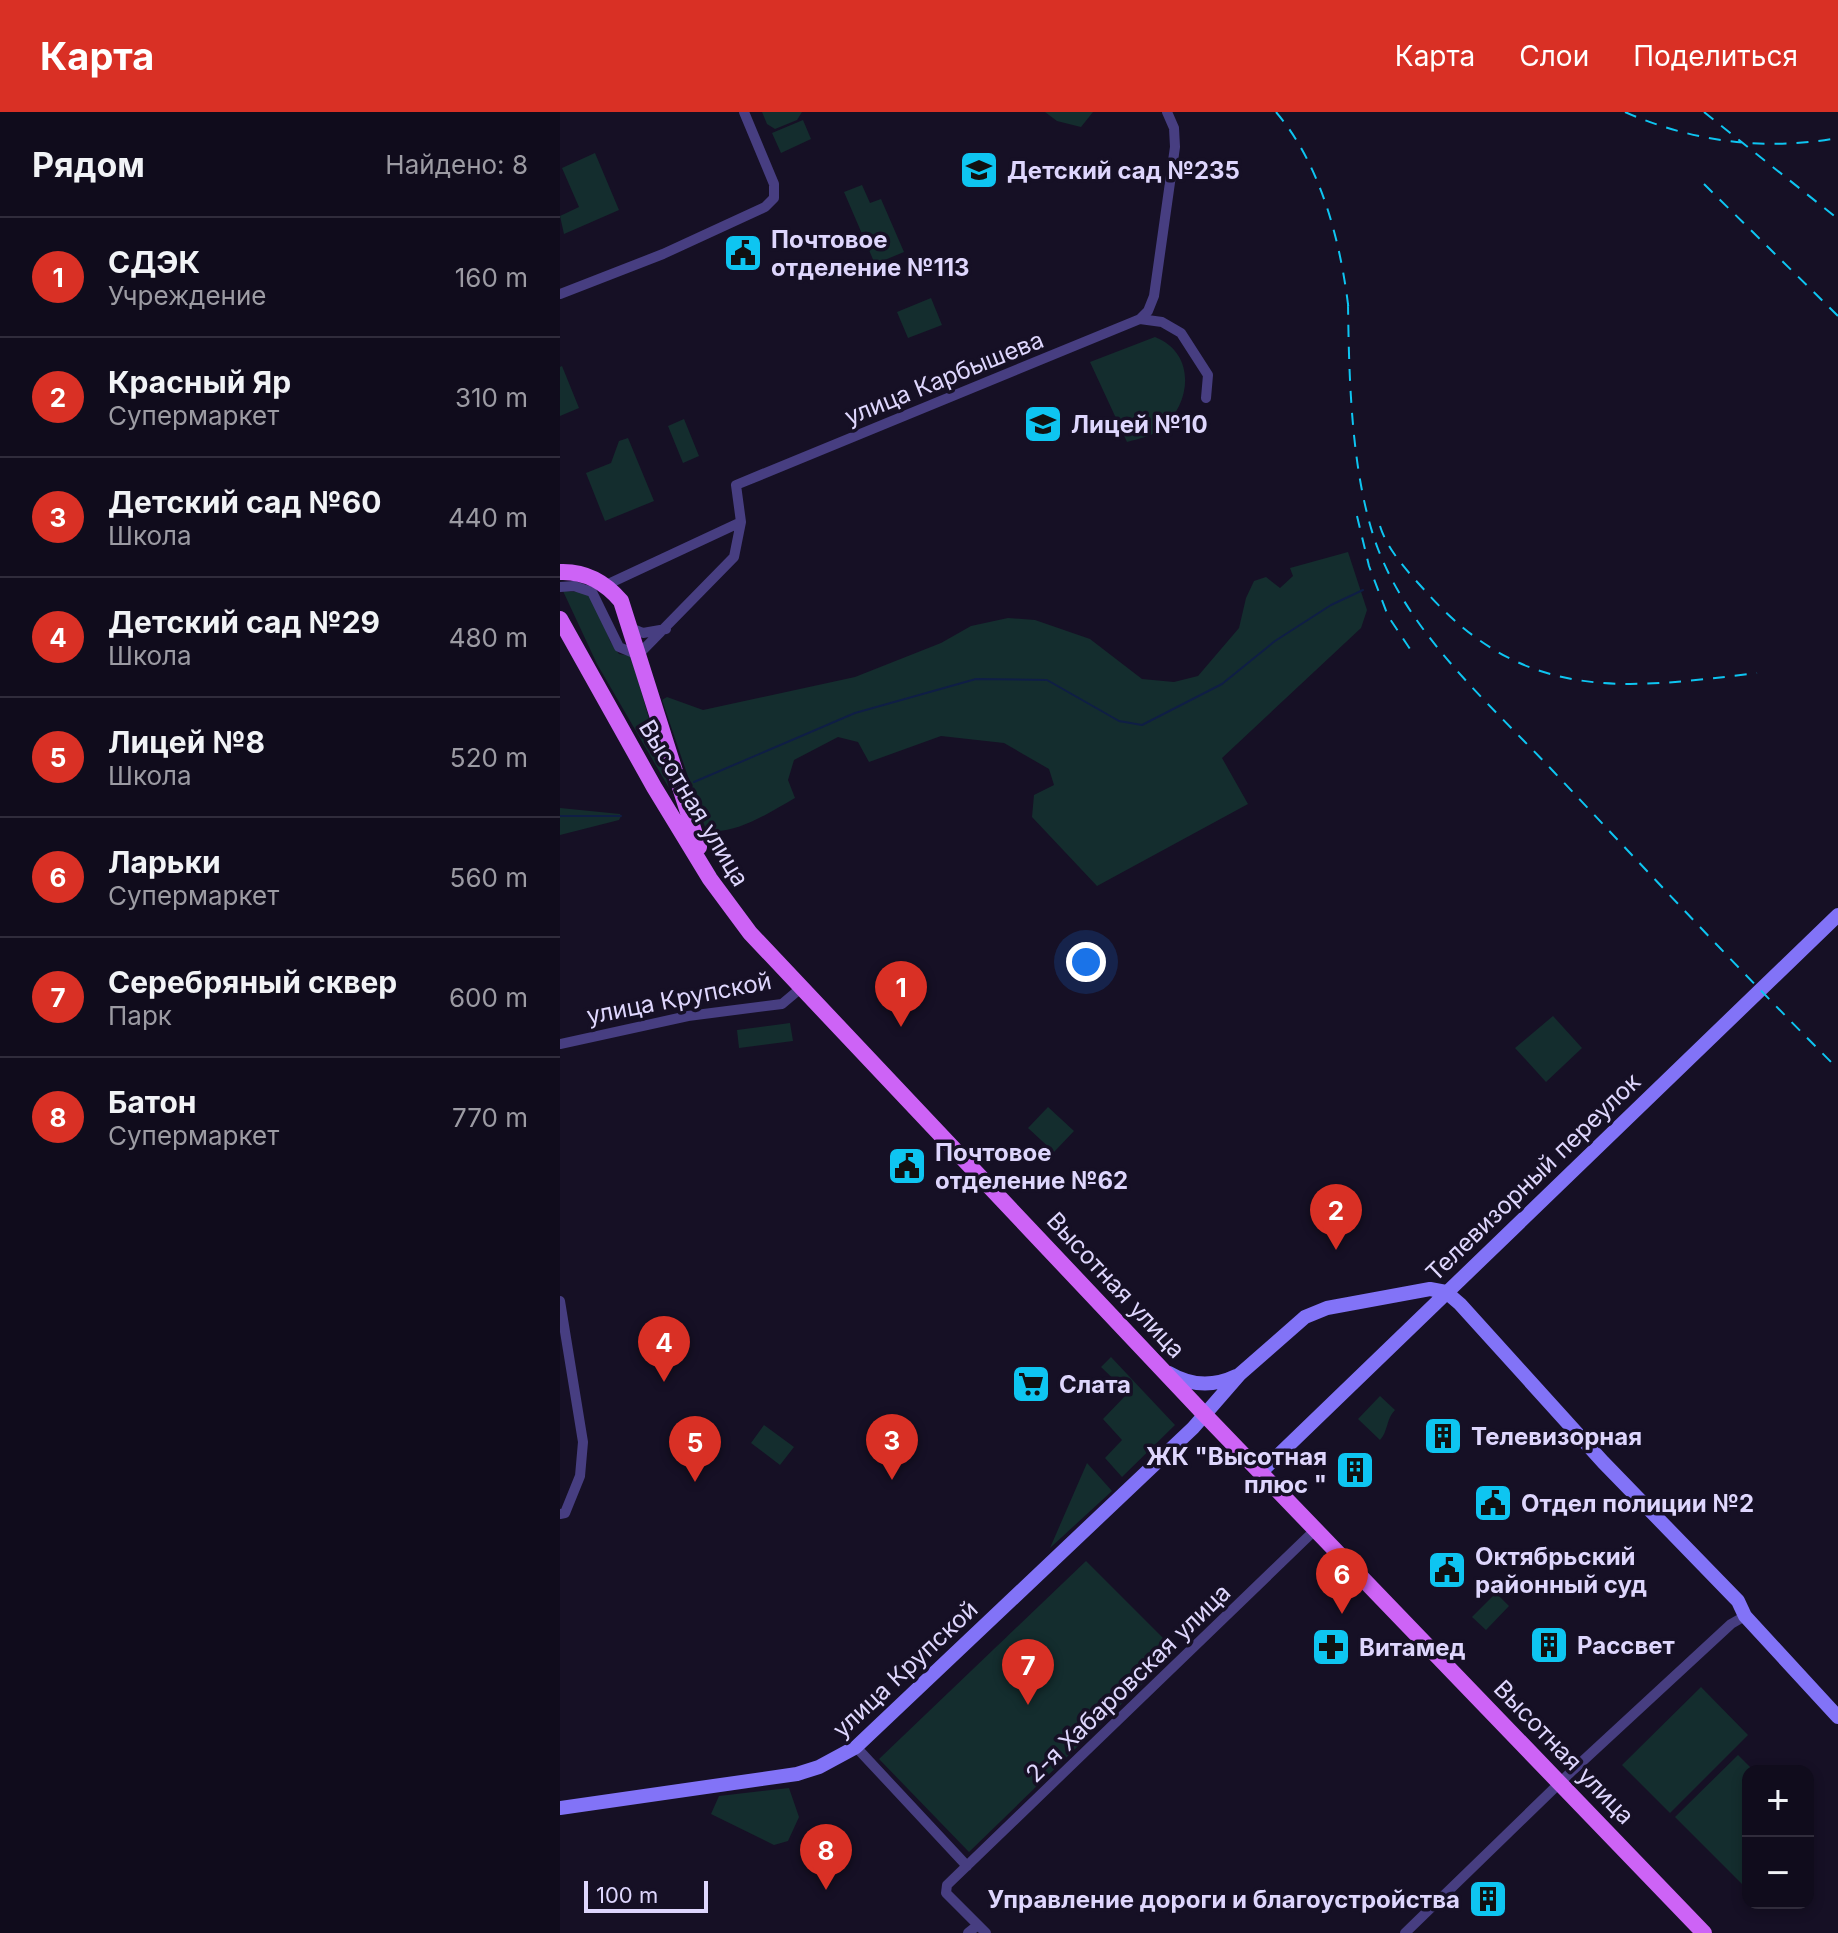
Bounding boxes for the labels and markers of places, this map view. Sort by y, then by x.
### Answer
school or university icon: Детский сад №235 [958,149,1000,191]
place label: Детский сад №235 [1007,156,1240,185]
place label: Почтовое отделение №113 [771,225,970,282]
public building icon: Почтовое отделение №113 [722,232,764,274]
school or university icon: Лицей №10 [1022,403,1064,445]
place label: Лицей №10 [1071,410,1208,439]
pin: 1 [875,961,927,1027]
place label: Почтовое отделение №62 [935,1138,1128,1195]
public building icon: Почтовое отделение №62 [886,1145,928,1187]
pin: 2 [1310,1184,1362,1250]
pin: 4 [638,1316,690,1382]
supermarket icon: Слата [1010,1363,1052,1405]
place label: Слата [1059,1370,1131,1399]
pin: 3 [866,1414,918,1480]
building icon: Телевизорная [1422,1415,1464,1457]
pin: 5 [669,1416,721,1482]
place label: Телевизорная [1471,1422,1642,1451]
place label: ЖК "Высотная плюс " [1146,1442,1327,1499]
building icon: ЖК "Высотная плюс " [1334,1449,1376,1491]
public building icon: Отдел полиции №2 [1472,1482,1514,1524]
place label: Отдел полиции №2 [1521,1489,1754,1518]
place label: Октябрьский районный суд [1475,1542,1647,1599]
pin: 6 [1316,1548,1368,1614]
public building icon: Октябрьский районный суд [1426,1549,1468,1591]
building icon: Рассвет [1528,1624,1570,1666]
pharmacy icon: Витамед [1310,1626,1352,1668]
place label: Рассвет [1577,1631,1675,1660]
place label: Витамед [1359,1633,1466,1662]
pin: 7 [1002,1639,1054,1705]
pin: 8 [800,1824,852,1890]
building icon: Управление дороги и благоустройства [1467,1878,1509,1920]
place label: Управление дороги и благоустройства [988,1885,1460,1914]

